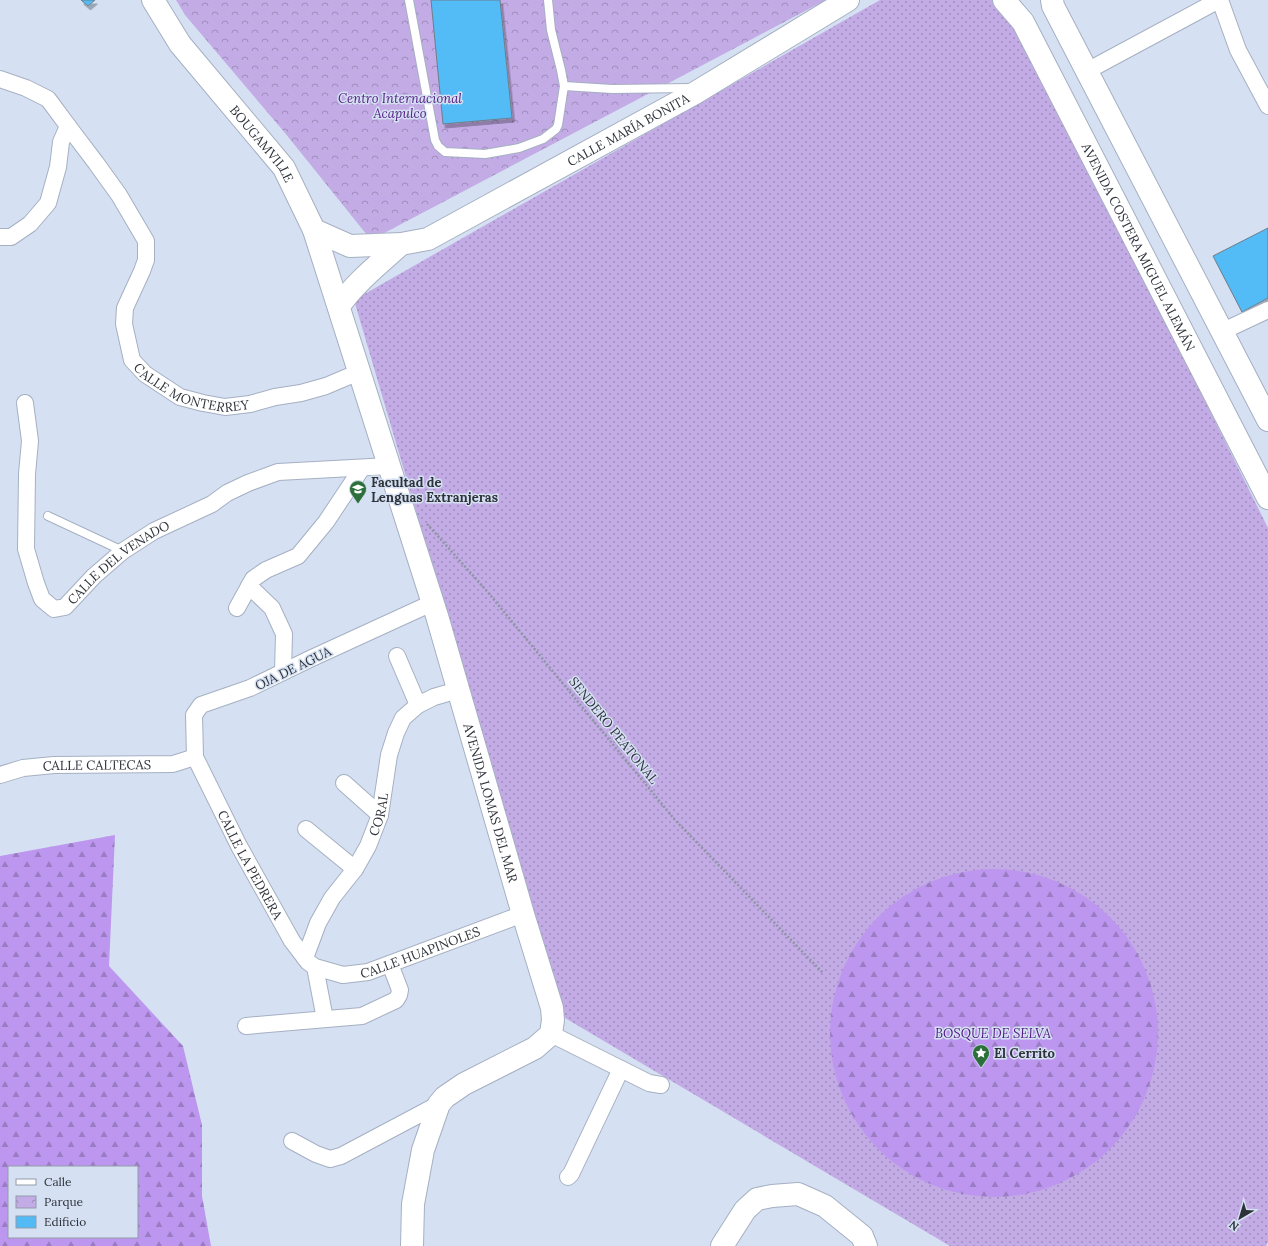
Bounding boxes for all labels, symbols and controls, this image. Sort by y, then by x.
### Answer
street label: CALLE MARÍA BONITA [564,89,693,170]
park label: Centro Internacional Acapulco [338,90,462,122]
street label: BOUGAMVILLE [226,102,298,185]
street label: AVENIDA COSTERA MIGUEL ALEMÁN [1077,139,1199,354]
street label: CALLE MONTERREY [130,359,251,416]
place label: Facultad de Lenguas Extranjeras [371,474,498,506]
school or university icon: Facultad de Lenguas Extranjeras [348,479,368,504]
street label: CALLE DEL VENADO [64,517,172,608]
street label: OJA DE AGUA [252,642,335,694]
street label: SENDERO PEATONAL [565,673,662,788]
street label: AVENIDA LOMAS DEL MAR [459,721,522,885]
street label: CALLE CALTECAS [42,756,151,775]
street label: CORAL [365,791,392,838]
street label: CALLE LA PEDRERA [214,807,287,923]
street label: CALLE HUAPINOLES [359,923,483,982]
park label: BOSQUE DE SELVA [935,1025,1052,1042]
place icon: El Cerrito [971,1043,991,1068]
place label: El Cerrito [994,1045,1055,1062]
legend [8,1166,138,1238]
text: Calle [44,1174,72,1189]
text: Parque [44,1194,84,1209]
north arrow [1220,1198,1260,1238]
text: Edificio [44,1214,86,1229]
text: N [1226,1217,1242,1234]

